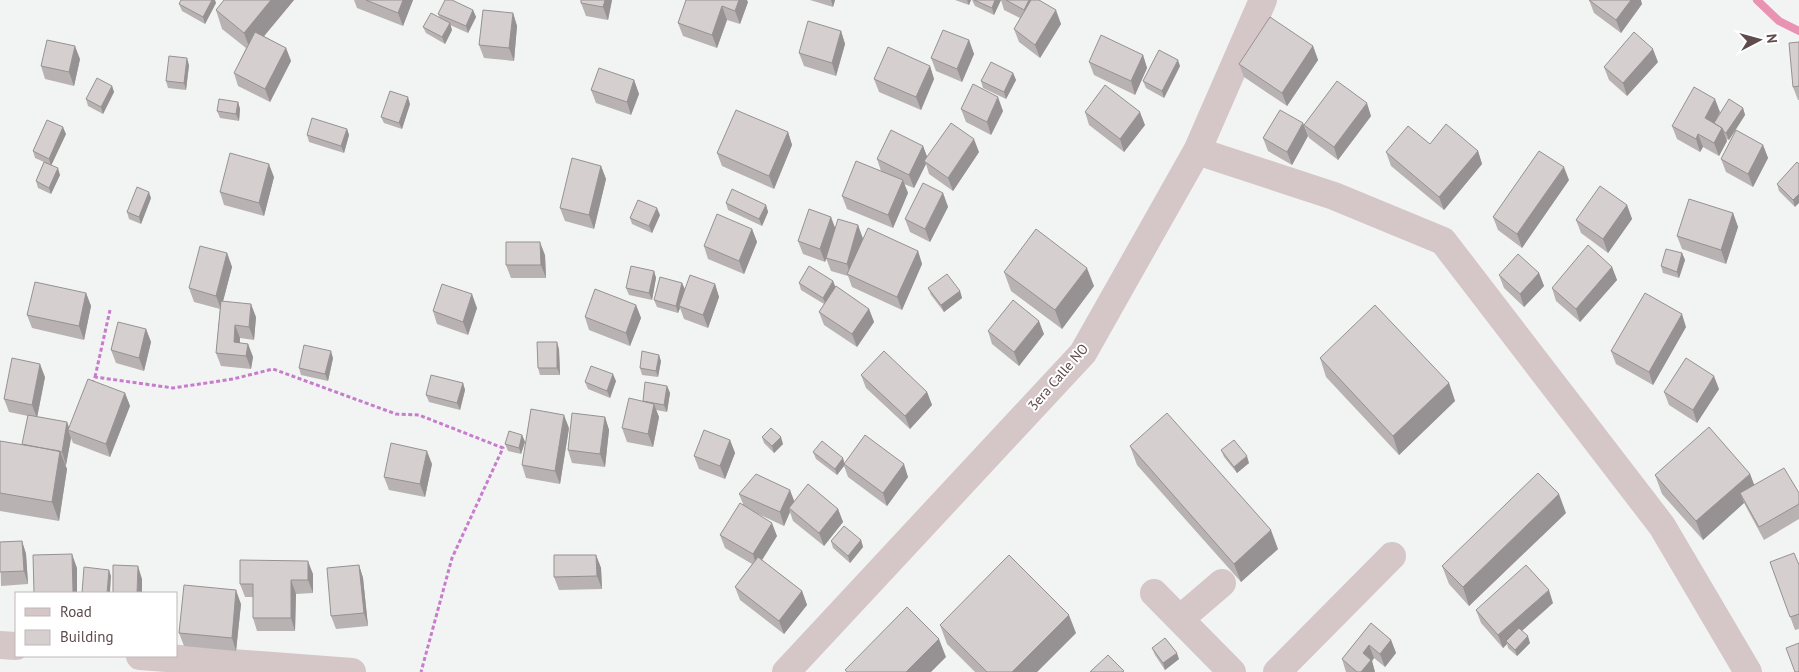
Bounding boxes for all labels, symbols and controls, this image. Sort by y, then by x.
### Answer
north arrow [1734,15,1784,65]
text: N [1762,33,1781,44]
street label: 3era Calle NO [1024,340,1092,414]
legend [15,592,178,657]
text: Road [60,602,92,621]
text: Building [60,627,114,646]

